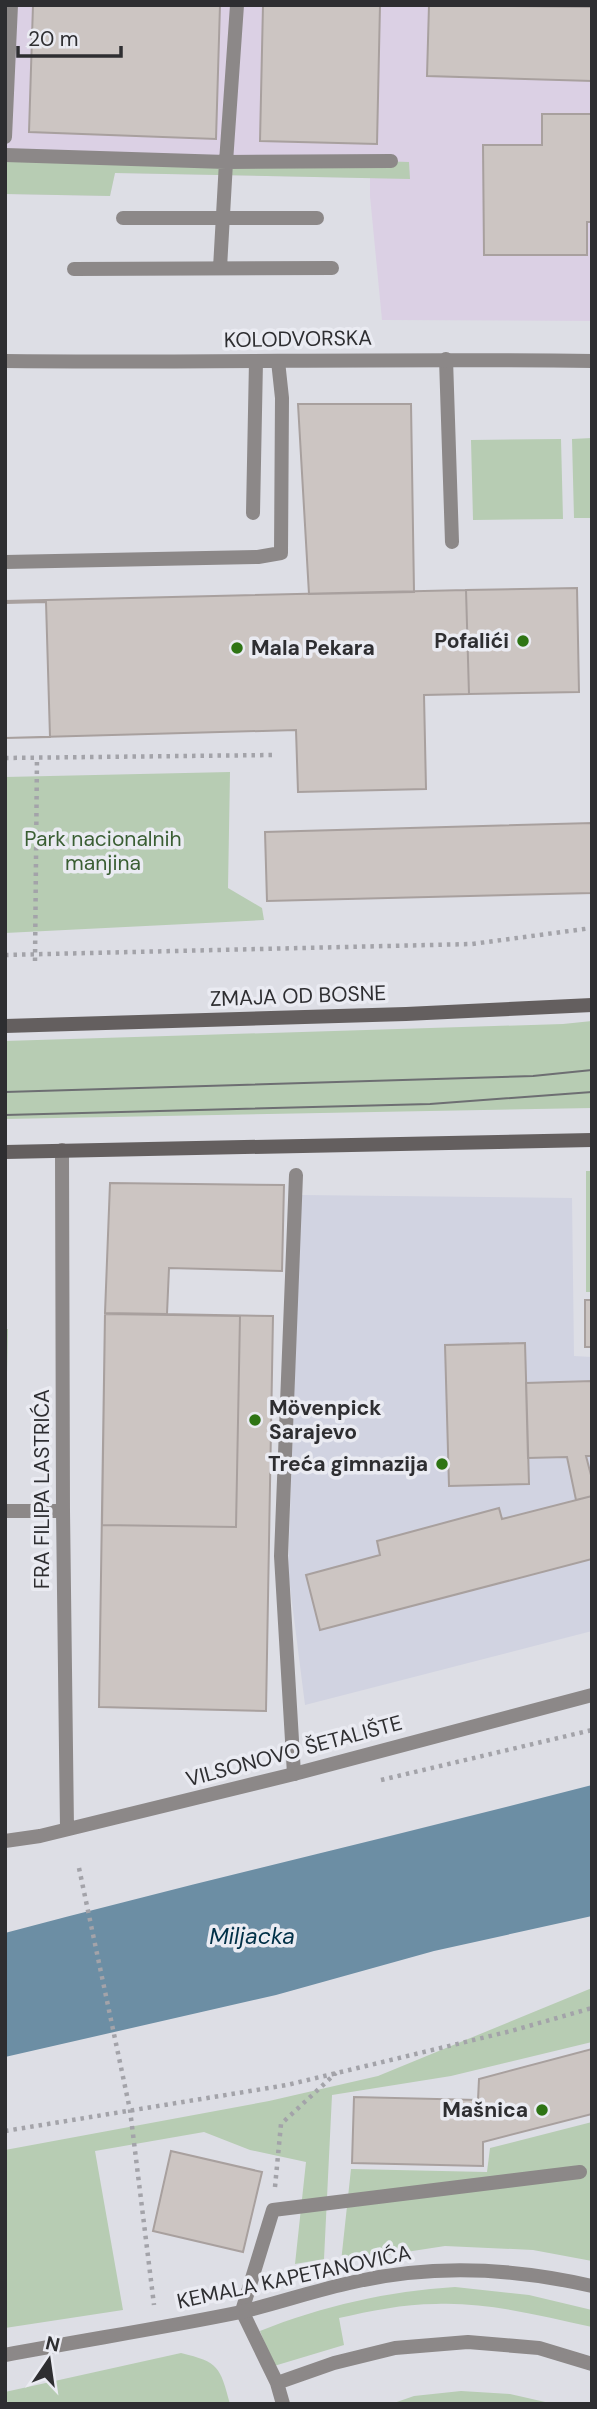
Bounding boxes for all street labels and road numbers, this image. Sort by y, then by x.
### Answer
street label: KOLODVORSKA [224,324,372,354]
street label: ZMAJA OD BOSNE [209,979,387,1013]
street label: FRA FILIPA LASTRIĆA [28,1389,56,1589]
street label: VILSONOVO ŠETALIŠTE [183,1709,405,1793]
street label: KEMALA KAPETANOVIĆA [174,2239,414,2315]

